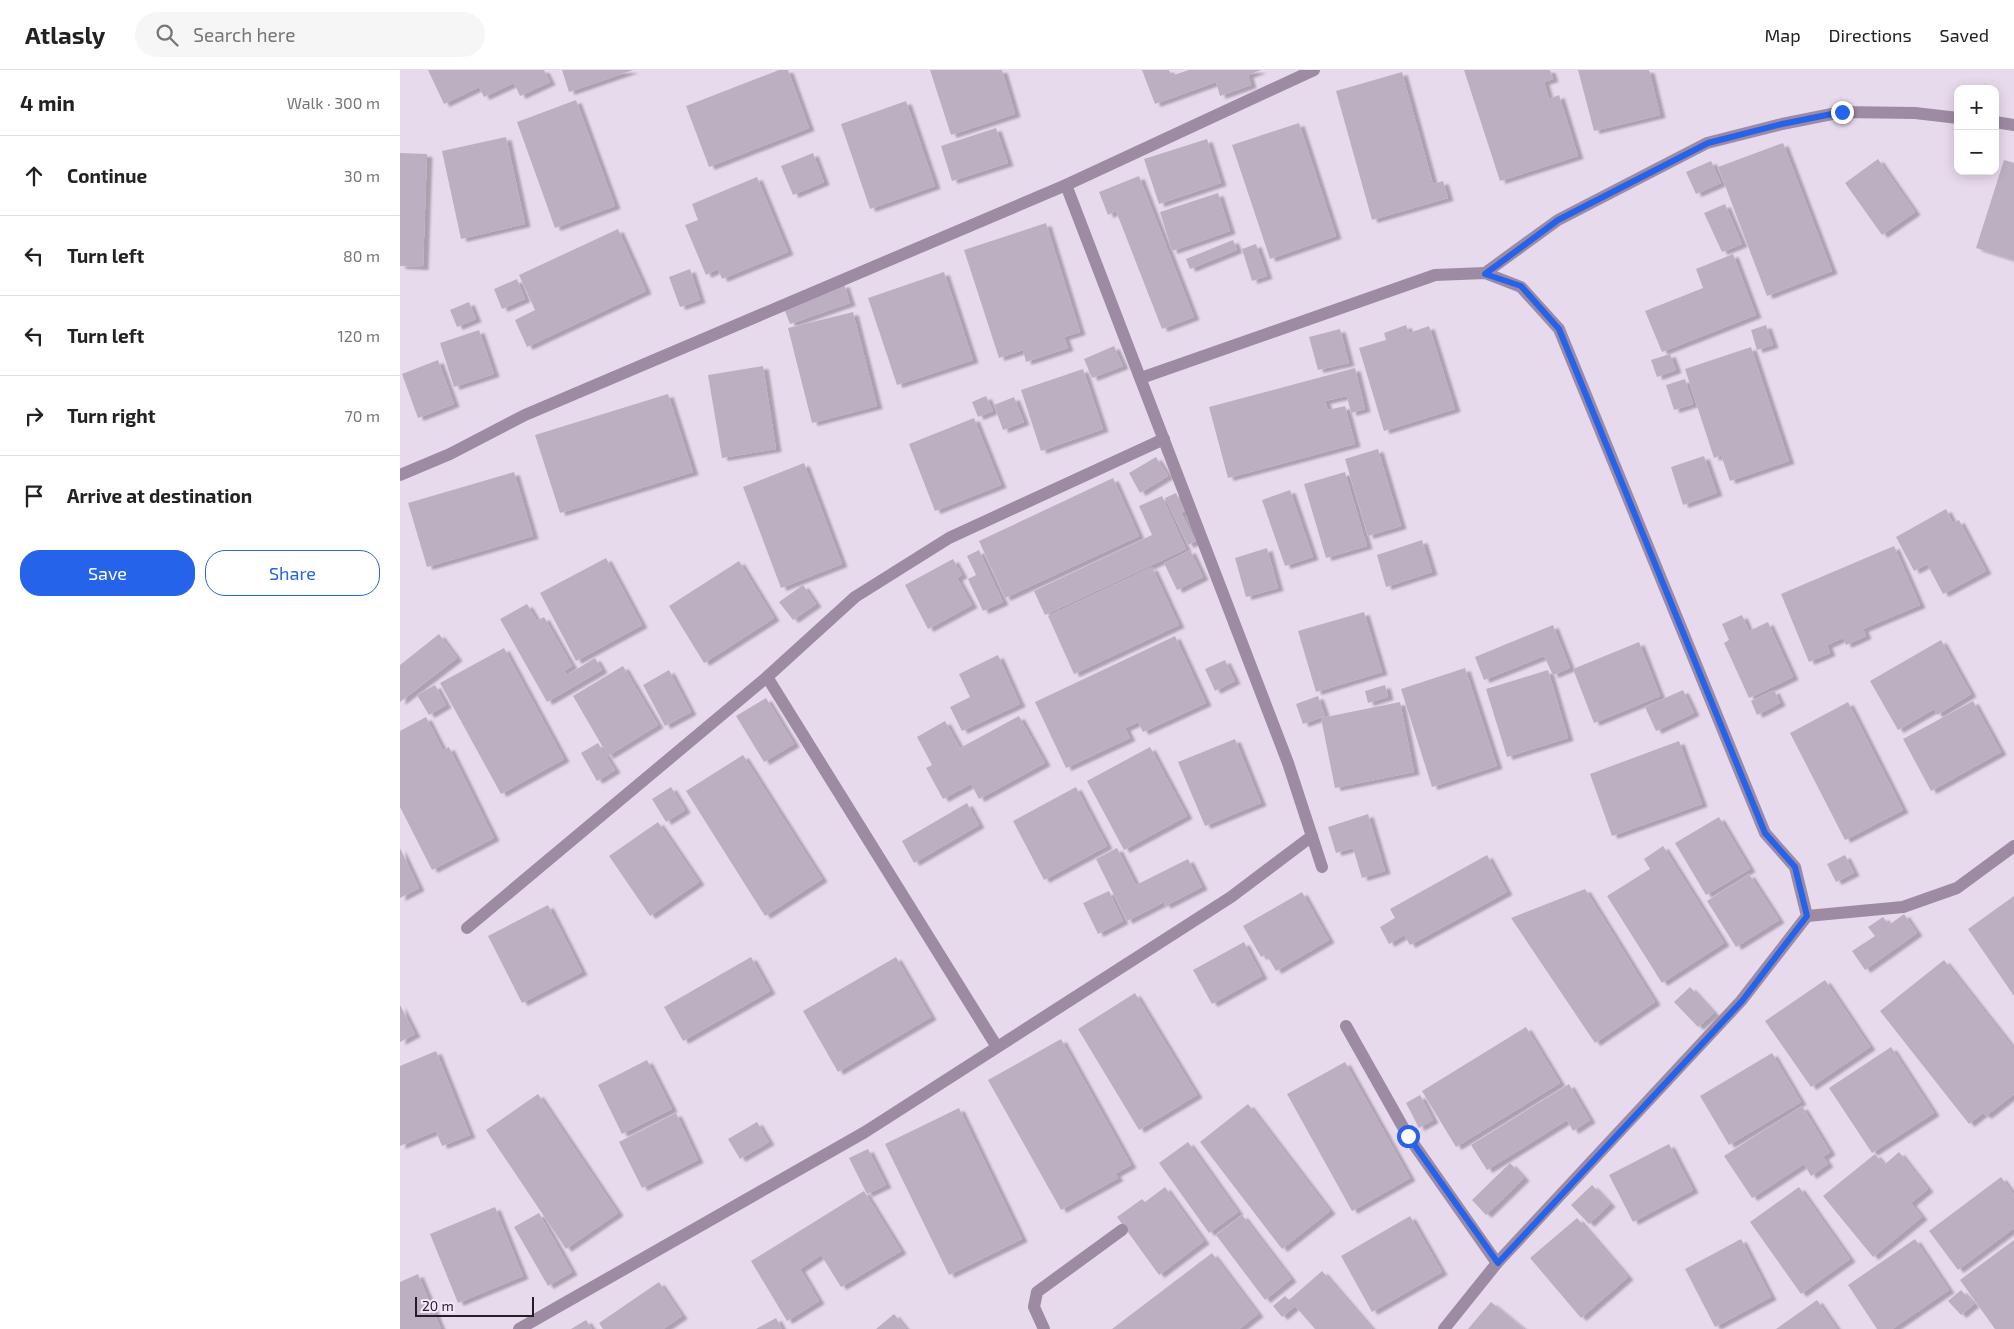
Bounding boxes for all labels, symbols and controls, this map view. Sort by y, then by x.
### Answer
search box [135,12,485,57]
text: Atlasly [25,20,105,49]
icon: search [153,21,181,49]
text: Search here [193,23,295,46]
text: Map [1764,24,1801,46]
text: Directions [1829,24,1912,46]
text: Saved [1940,24,1989,46]
map controls [1954,85,1999,175]
button: + [1954,85,1999,130]
text: 4 min [20,90,75,115]
text: Walk · 300 m [287,93,380,112]
route end [1831,101,1854,124]
button: − [1954,130,1999,175]
icon: ahead [20,162,48,190]
text: Continue [67,164,147,187]
text: 30 m [344,166,380,185]
icon: left [20,242,48,270]
text: Turn left [67,244,144,267]
text: 80 m [343,246,380,265]
icon: left [20,322,48,350]
text: Turn left [67,324,144,347]
text: 120 m [337,326,380,345]
icon: right [20,402,48,430]
text: Turn right [67,404,155,427]
text: 70 m [345,406,380,425]
icon: arrive [20,482,48,510]
text: Arrive at destination [67,484,252,507]
button: Save [20,550,195,596]
button: Share [205,550,380,596]
route start [1397,1125,1420,1148]
scale bar [415,1294,534,1317]
text: 20 m [422,1297,454,1314]

